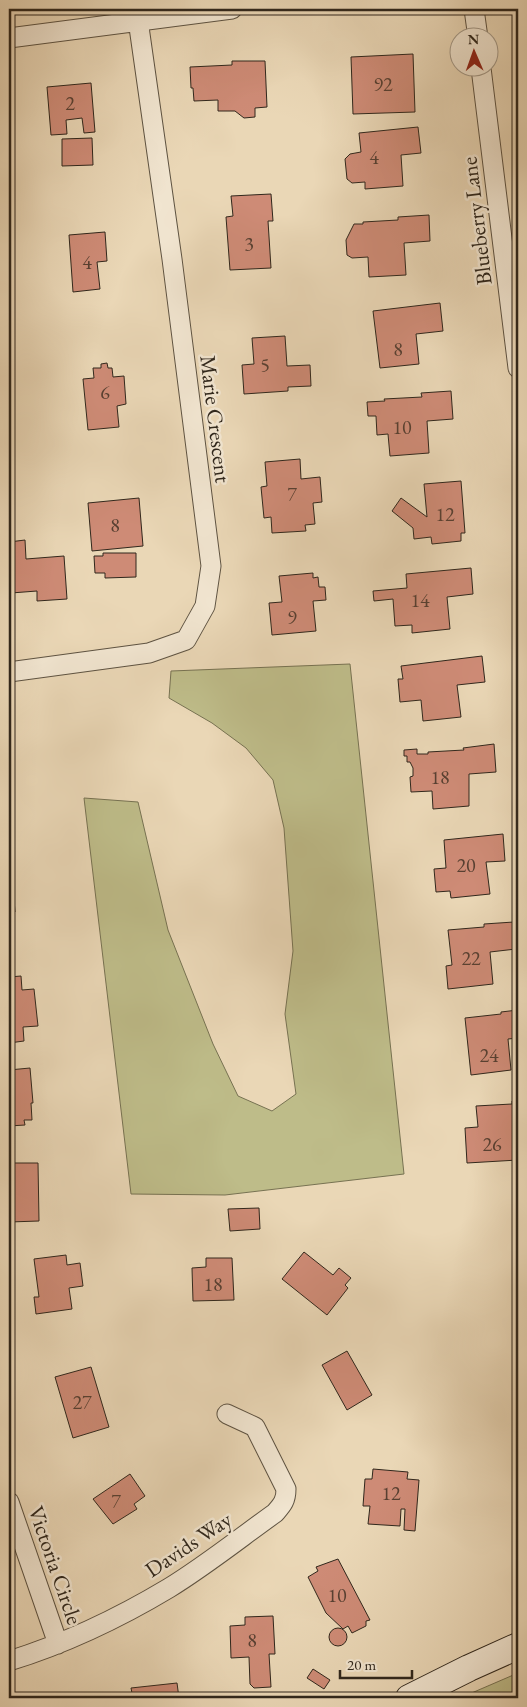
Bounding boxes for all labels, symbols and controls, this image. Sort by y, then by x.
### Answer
north arrow [450,28,500,78]
text: N [468,30,480,48]
house number: 92 [373,71,393,97]
house number: 2 [65,90,75,116]
house number: 4 [369,144,379,170]
street label: Blueberry Lane [454,155,499,287]
house number: 3 [244,231,254,257]
house number: 4 [82,249,92,275]
house number: 8 [393,336,403,362]
house number: 5 [260,352,270,378]
street label: Marie Crescent [193,354,238,485]
house number: 6 [100,379,110,405]
house number: 10 [392,414,412,440]
house number: 7 [287,481,297,507]
house number: 12 [435,501,455,527]
house number: 8 [110,512,120,538]
house number: 14 [410,587,430,613]
house number: 9 [287,604,297,630]
house number: 18 [430,764,450,790]
house number: 20 [456,852,476,878]
house number: 22 [461,945,481,971]
house number: 24 [479,1042,499,1068]
house number: 26 [482,1131,502,1157]
house number: 18 [203,1271,223,1297]
house number: 27 [72,1389,92,1415]
house number: 12 [381,1480,401,1506]
house number: 7 [111,1488,121,1514]
street label: Victoria Circle [22,1502,89,1629]
street label: Davids Way [139,1505,238,1584]
house number: 10 [327,1582,347,1608]
house number: 8 [247,1627,257,1653]
scale bar [340,1647,412,1679]
text: 20 m [347,1655,376,1674]

